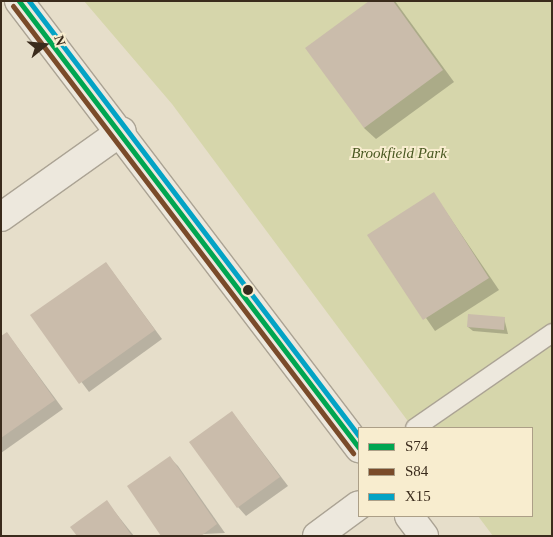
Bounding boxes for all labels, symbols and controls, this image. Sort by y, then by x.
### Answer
north arrow [20,20,70,70]
text: N [51,33,68,48]
park label: Brookfield Park [351,145,447,163]
unlabelled marker [243,285,253,295]
legend [358,427,533,517]
text: S74 [405,438,428,454]
text: S84 [405,463,428,479]
text: X15 [405,488,431,504]

